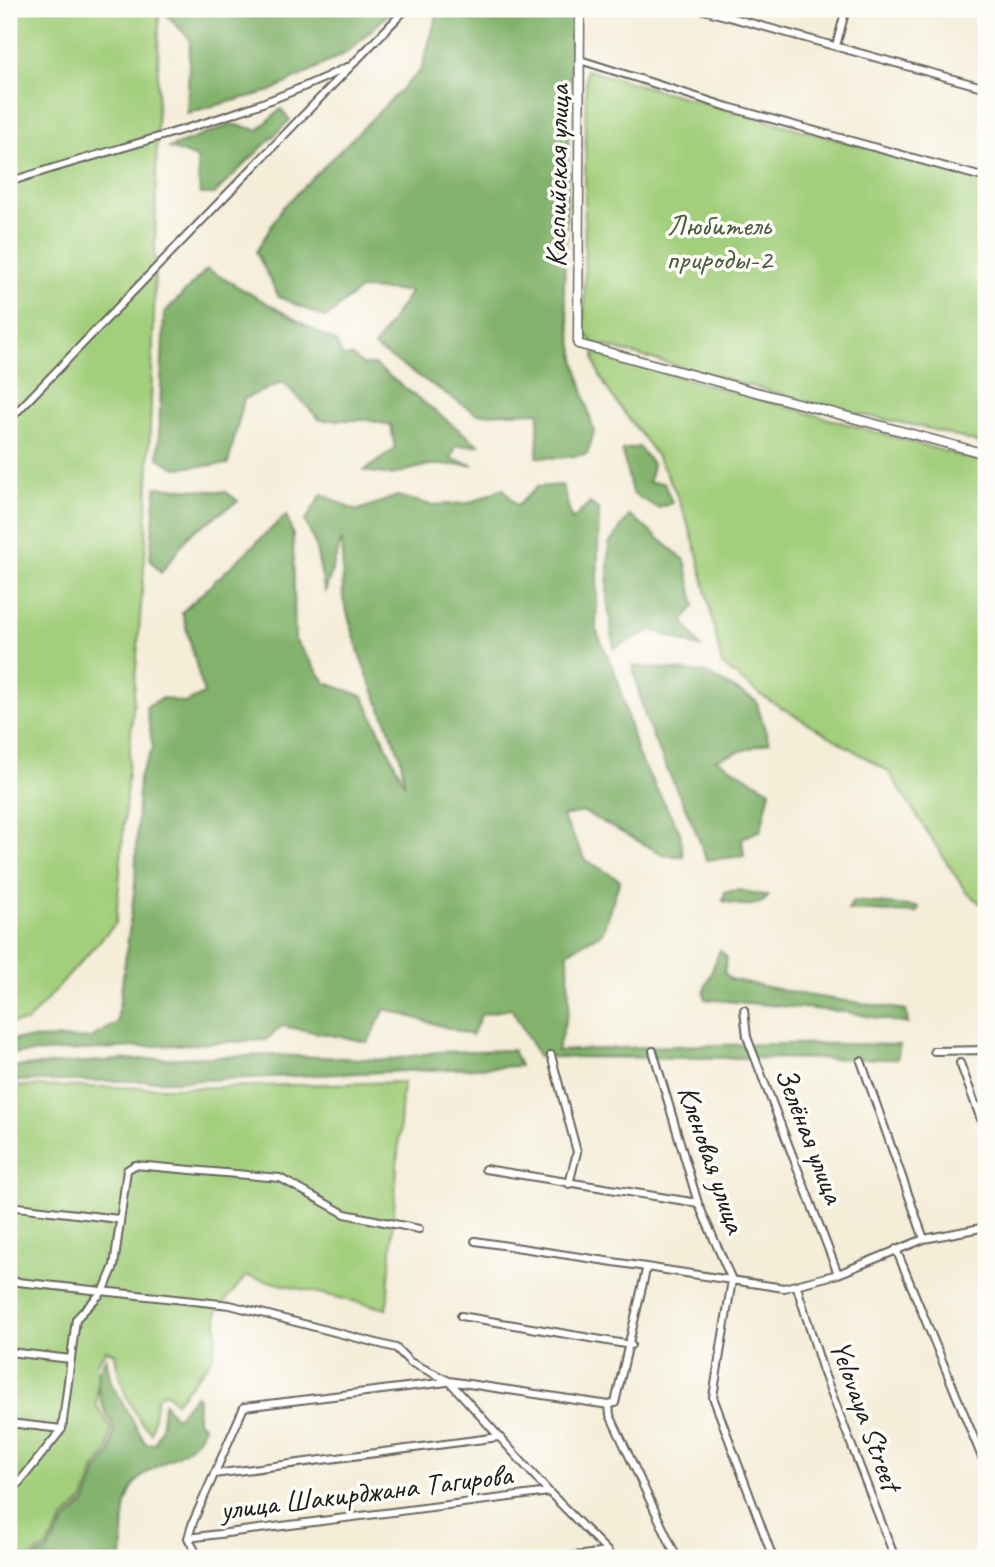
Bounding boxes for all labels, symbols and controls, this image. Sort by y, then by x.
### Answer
street label: Каспийская улица [536,82,578,268]
park label: Любитель природы-2 [666,206,774,278]
street label: Зелёная улица [767,1062,854,1210]
street label: Кленовая улица [669,1080,756,1240]
street label: Yelovaya Street [821,1335,912,1499]
street label: улица Шакирджана Тагирова [216,1455,516,1529]

